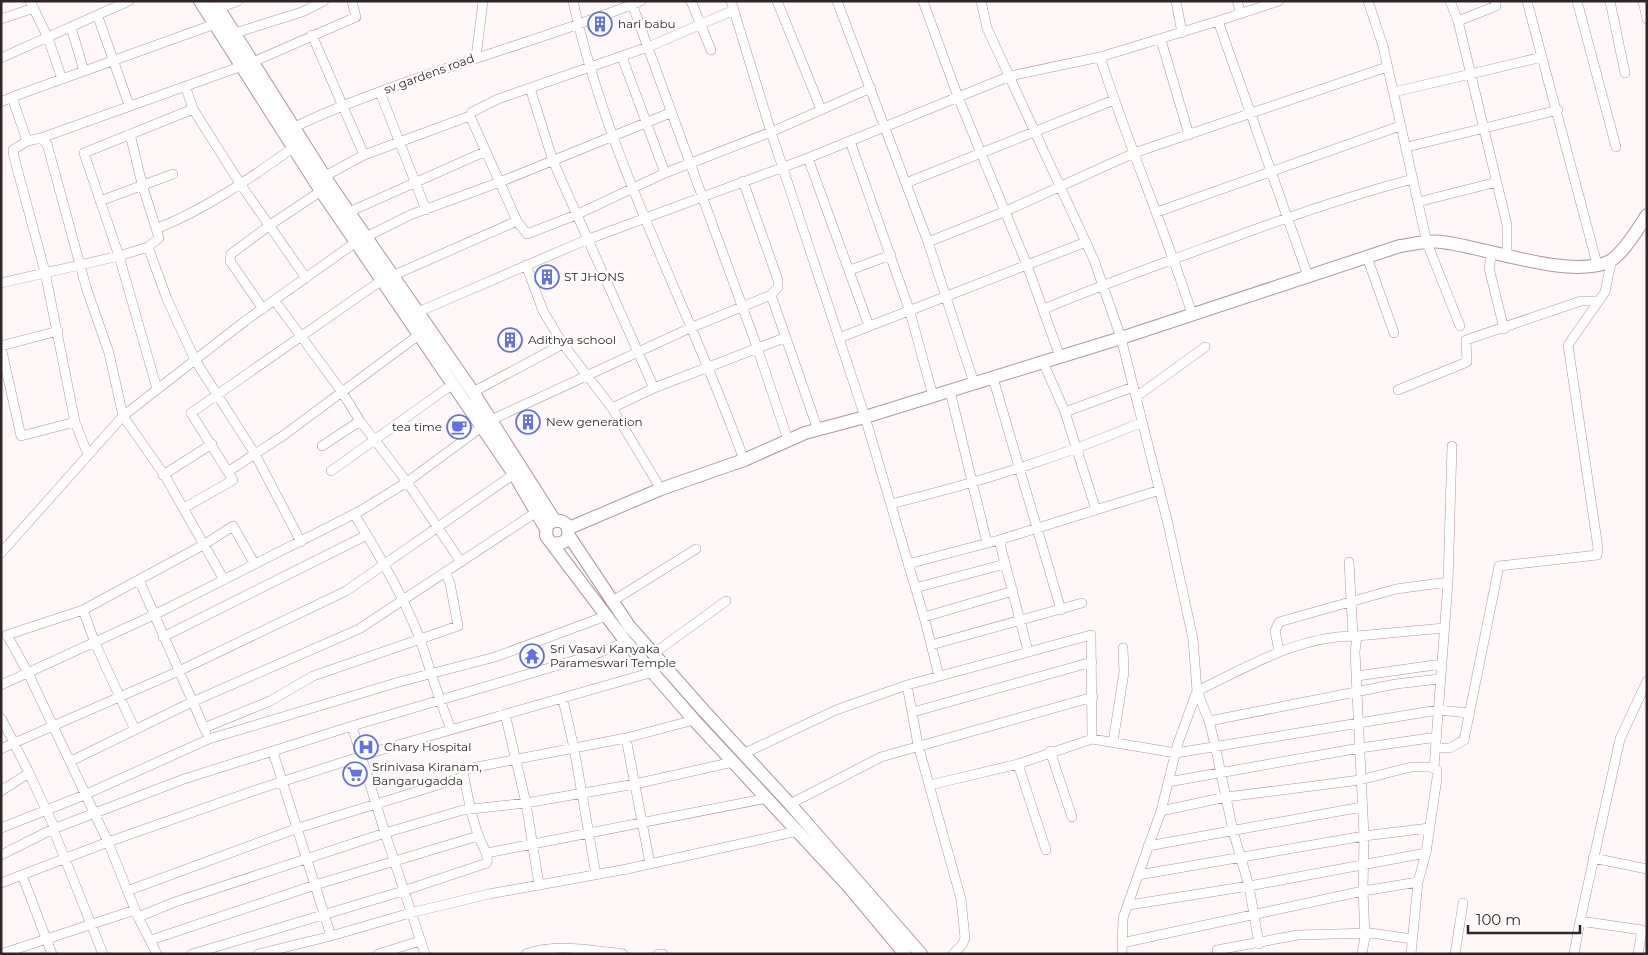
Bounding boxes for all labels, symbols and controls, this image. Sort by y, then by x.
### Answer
building icon: hari babu [587,11,613,37]
place label: hari babu [618,16,676,31]
street label: sv gardens road [382,50,476,97]
building icon: ST JHONS [534,264,560,290]
place label: ST JHONS [564,269,624,284]
building icon: Adithya school [497,327,523,353]
place label: Adithya school [528,332,616,347]
building icon: New generation [515,409,541,435]
cafe icon: tea time [446,414,472,440]
place label: New generation [546,414,643,429]
place label: tea time [392,419,442,434]
place label: Sri Vasavi Kanyaka Parameswari Temple [550,641,676,670]
temple icon: Sri Vasavi Kanyaka Parameswari Temple [519,643,545,669]
hospital icon: Chary Hospital [353,734,379,760]
place label: Chary Hospital [384,739,471,754]
place label: Srinivasa Kiranam, Bangarugadda [372,759,482,788]
supermarket icon: Srinivasa Kiranam, Bangarugadda [342,761,368,787]
scale bar [1468,902,1580,934]
text: 100 m [1476,910,1521,929]

